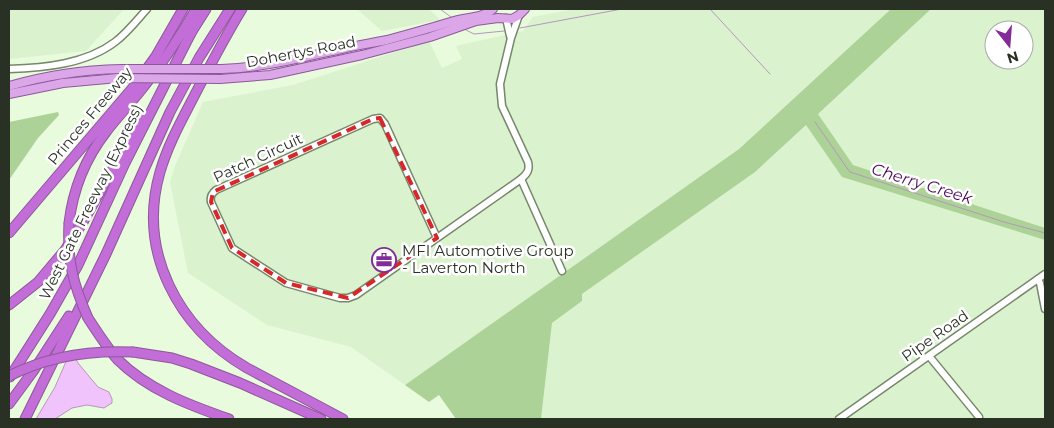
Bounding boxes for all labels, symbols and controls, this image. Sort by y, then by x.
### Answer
north arrow [984,20,1034,70]
street label: Dohertys Road [244,32,357,71]
text: N [1005,47,1021,68]
street label: Princes Freeway [43,62,137,168]
street label: West Gate Freeway (Express) [35,101,146,303]
street label: Patch Circuit [210,129,306,187]
water label: Cherry Creek [869,159,976,208]
place label: MFI Automotive Group - Laverton North [402,241,574,277]
office icon: MFI Automotive Group - Laverton North [371,247,397,273]
street label: Pipe Road [898,306,972,366]

